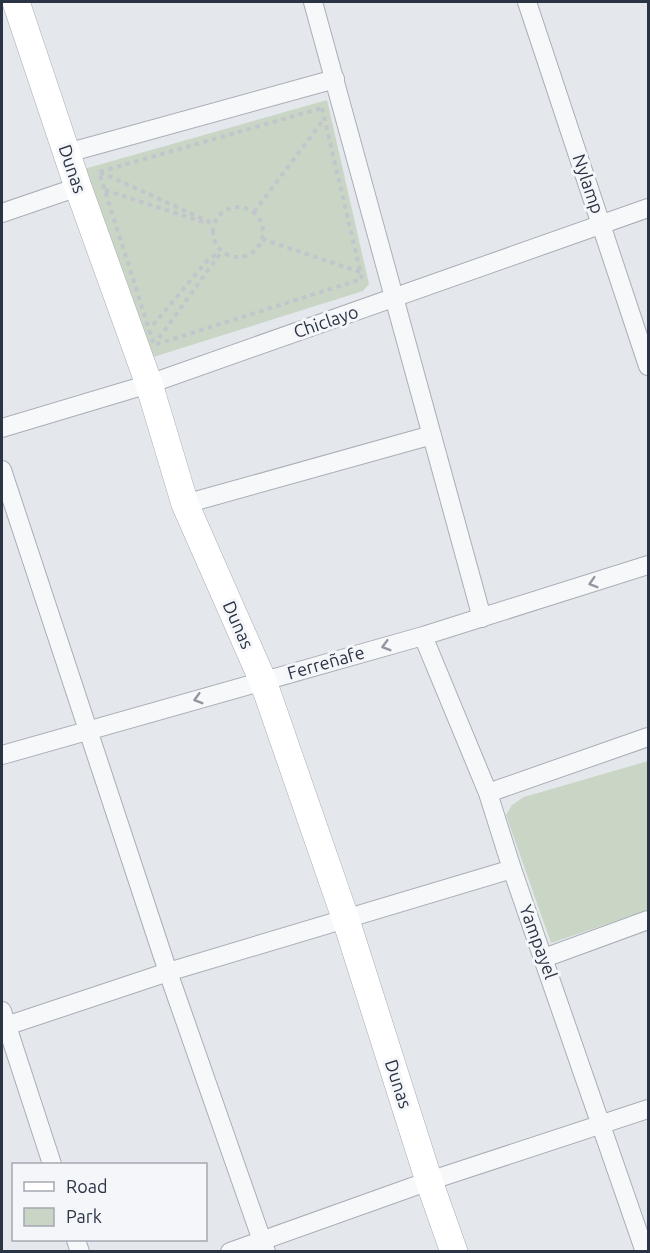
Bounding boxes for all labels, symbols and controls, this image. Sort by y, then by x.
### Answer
street label: Dunas [55,142,91,196]
street label: Nylamp [569,151,608,216]
street label: Chiclayo [291,301,361,341]
one-way arrow [588,576,599,588]
street label: Dunas [220,598,258,652]
one-way arrow [381,639,391,652]
street label: Ferreñafe [285,642,367,683]
one-way arrow [194,692,204,704]
street label: Yampayel [516,902,562,982]
street label: Dunas [382,1057,416,1111]
legend [12,1163,207,1241]
text: Road [66,1176,108,1196]
text: Park [66,1206,102,1226]

